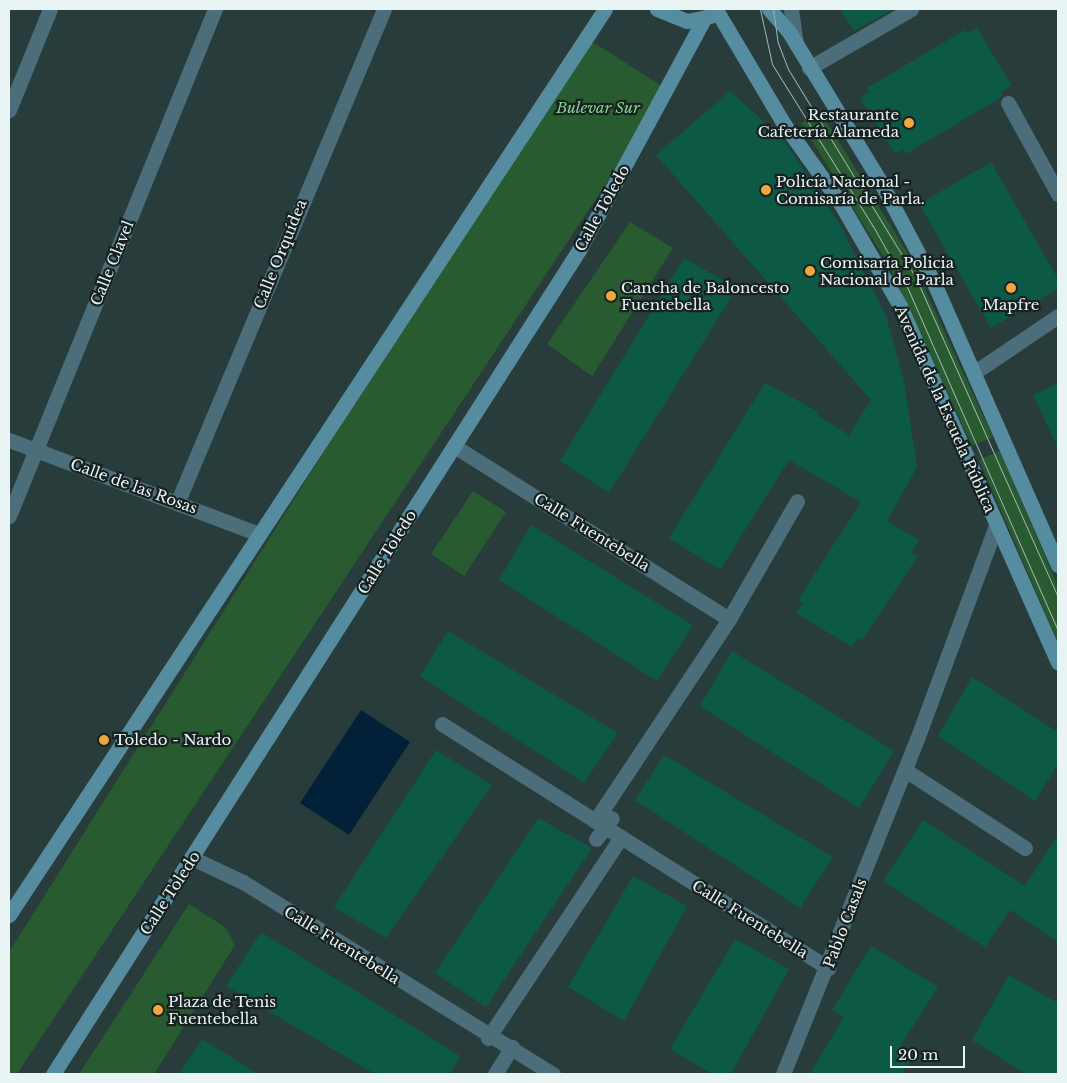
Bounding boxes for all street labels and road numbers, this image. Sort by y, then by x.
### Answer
street label: Calle Toledo [571,161,633,255]
street label: Calle Orquídea [250,197,310,311]
street label: Calle Clavel [87,218,137,308]
street label: Avenida de la Escuela Pública [891,302,999,516]
street label: Calle de las Rosas [68,455,200,517]
street label: Calle Fuentebella [531,489,653,575]
street label: Calle Toledo [354,506,420,598]
street label: Calle Toledo [136,848,204,938]
street label: Calle Fuentebella [689,876,811,962]
street label: Pablo Casals [820,876,870,970]
street label: Calle Fuentebella [281,902,403,988]

